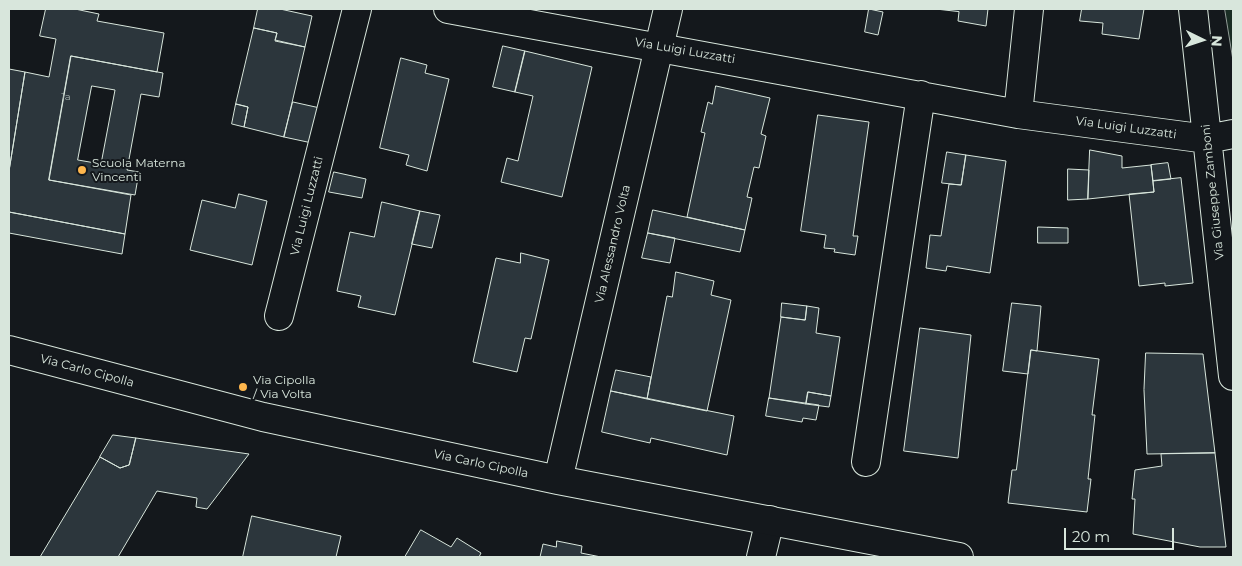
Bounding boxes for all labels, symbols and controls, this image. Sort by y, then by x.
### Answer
north arrow [1177,15,1227,65]
street label: Via Luigi Luzzatti [634,35,736,67]
text: N [1208,35,1226,47]
house number: 1a [61,91,71,103]
street label: Via Luigi Luzzatti [1075,114,1177,142]
street label: Via Giuseppe Zamboni [1199,123,1227,261]
street label: Via Luigi Luzzatti [288,155,326,257]
place label: Scuola Materna Vincenti [92,156,186,184]
marker: Scuola Materna Vincenti [76,164,88,176]
street label: Via Alessandro Volta [592,183,634,305]
street label: Via Carlo Cipolla [38,352,136,390]
place label: Via Cipolla / Via Volta [253,373,316,401]
marker: Via Cipolla / Via Volta [237,381,249,393]
street label: Via Carlo Cipolla [432,447,530,481]
scale bar [1067,518,1177,550]
text: 20 m [1072,527,1110,546]

